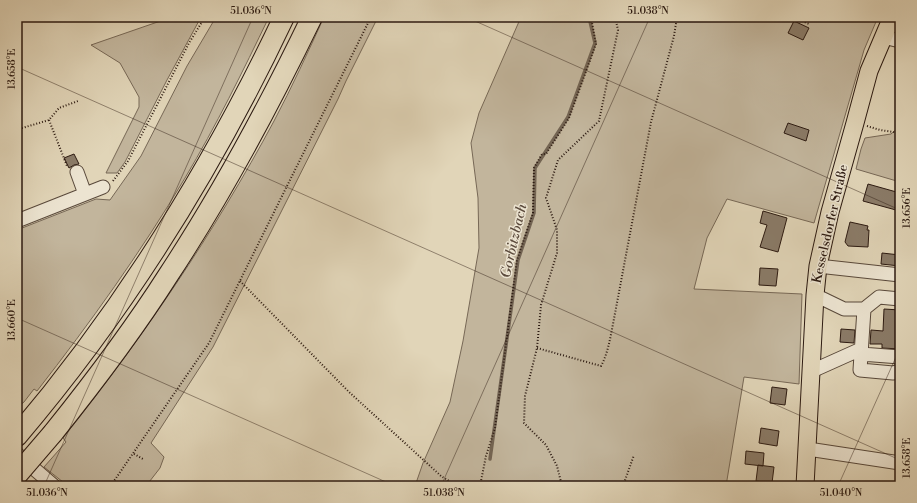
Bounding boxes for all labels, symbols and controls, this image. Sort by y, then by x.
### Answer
text: 51.036°N [230,5,272,17]
text: 51.038°N [627,5,669,17]
text: 13.658°E [6,49,18,89]
street label: Kesselsdorfer Straße [809,163,852,285]
text: 13.656°E [901,188,913,228]
water label: Gorbitzbach [497,202,531,280]
text: 13.660°E [6,299,18,341]
text: 13.658°E [901,438,913,478]
text: 51.036°N [26,487,68,499]
text: 51.038°N [423,487,465,499]
text: 51.040°N [820,487,863,499]

